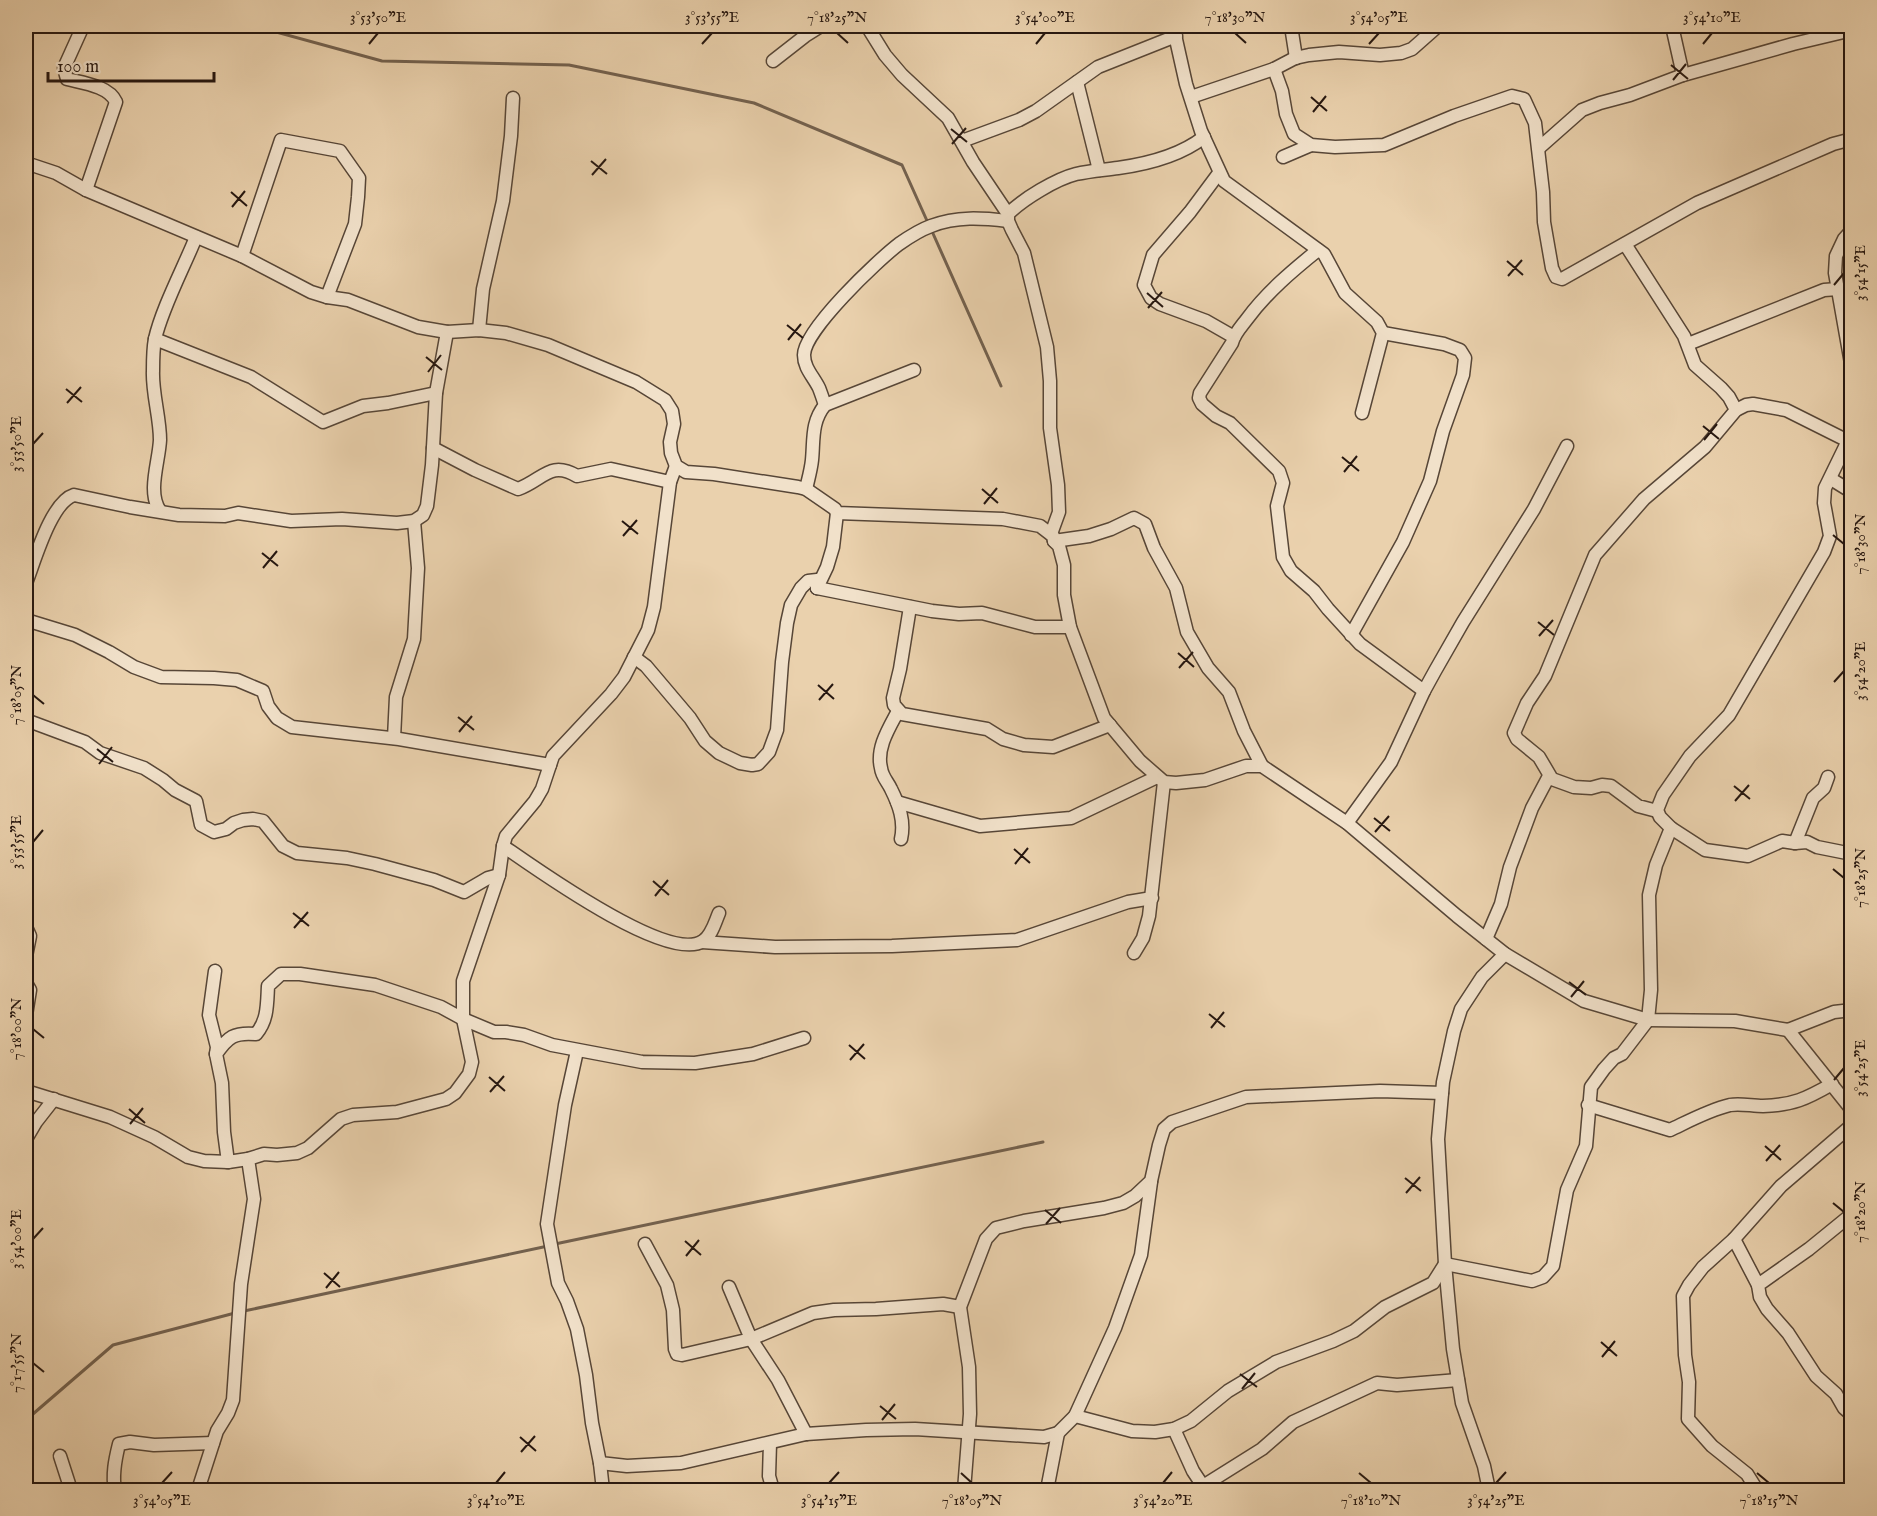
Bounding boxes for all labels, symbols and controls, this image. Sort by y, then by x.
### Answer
text: 3°53'50"E [350,8,406,27]
text: 3°53'55"E [685,8,739,27]
text: 7°18'25"N [807,8,867,27]
text: 3°54'00"E [1015,8,1075,27]
text: 7°18'30"N [1205,8,1265,27]
text: 3°54'05"E [1350,8,1408,27]
text: 3°54'10"E [1683,8,1741,27]
scale bar [48,45,214,83]
text: 100 m [57,56,99,79]
text: 3°54'15"E [1851,245,1870,301]
text: 3°53'50"E [7,416,26,472]
text: 7°18'30"N [1851,514,1870,574]
text: 3°54'20"E [1851,641,1870,701]
text: 7°18'05"N [7,665,26,725]
text: 3°53'55"E [7,815,26,869]
text: 7°18'25"N [1851,848,1870,908]
text: 7°18'00"N [7,998,26,1060]
text: 3°54'25"E [1851,1039,1870,1097]
text: 7°18'20"N [1851,1181,1870,1243]
text: 3°54'00"E [7,1209,26,1269]
text: 7°17'55"N [7,1333,26,1393]
text: 3°54'05"E [133,1491,191,1510]
text: 3°54'10"E [467,1491,525,1510]
text: 3°54'15"E [801,1491,857,1510]
text: 7°18'05"N [942,1491,1002,1510]
text: 3°54'20"E [1133,1491,1193,1510]
text: 7°18'10"N [1341,1491,1401,1510]
text: 3°54'25"E [1467,1491,1525,1510]
text: 7°18'15"N [1740,1491,1798,1510]

